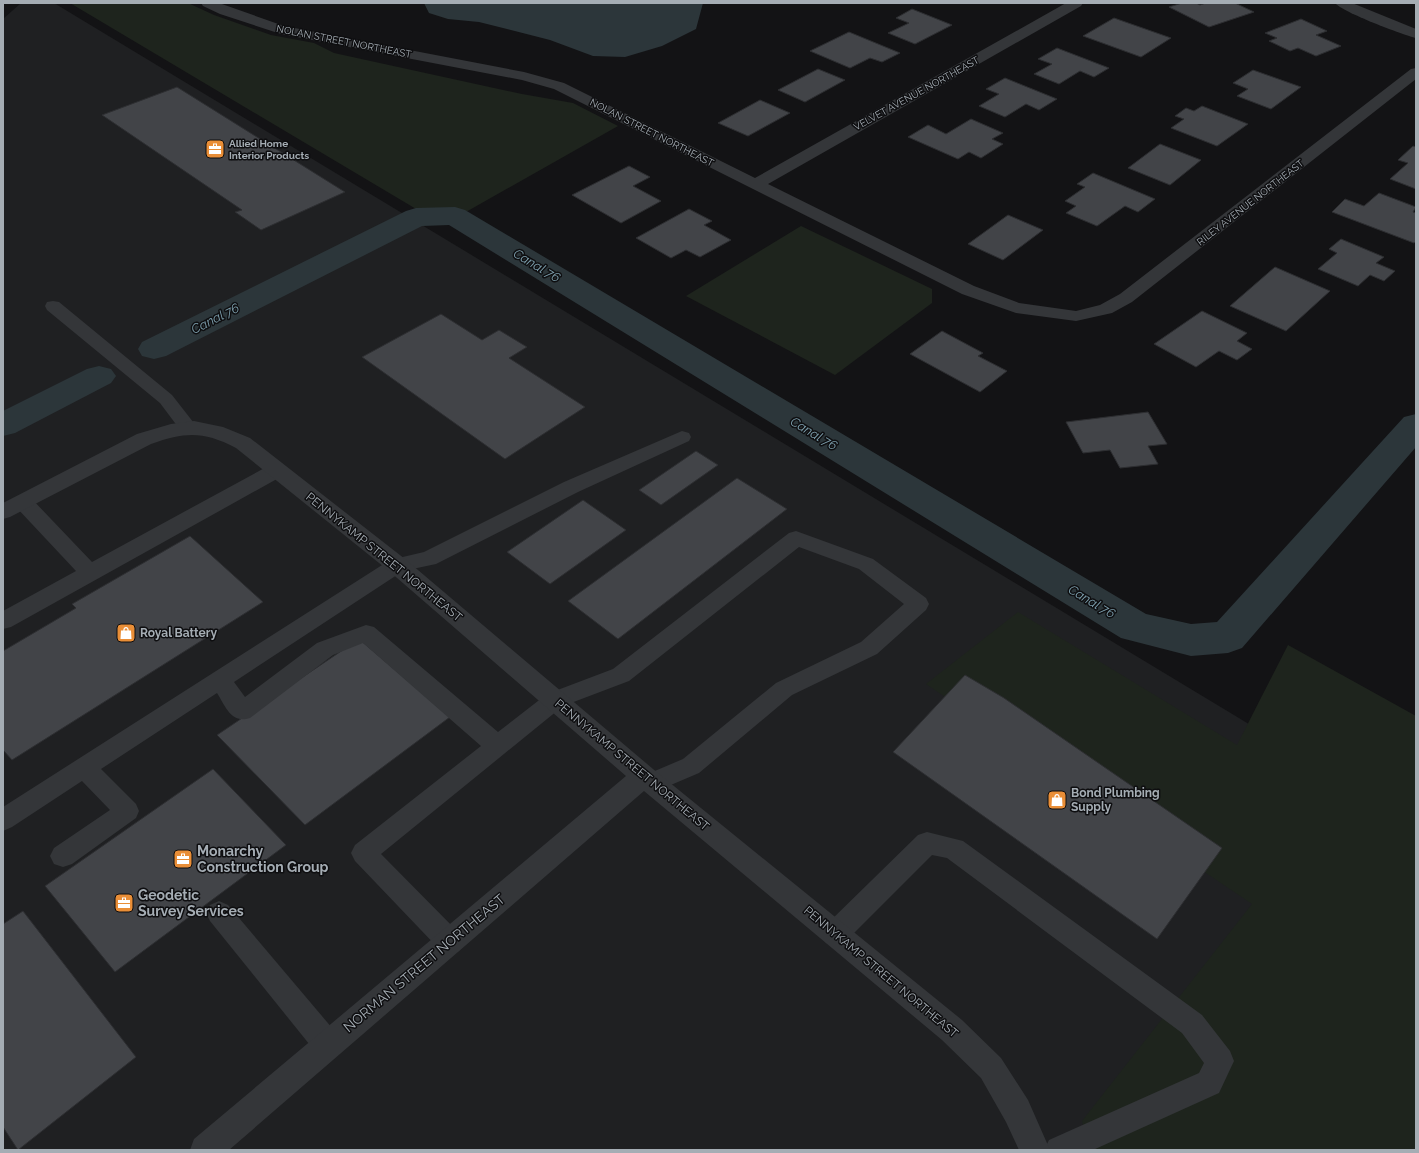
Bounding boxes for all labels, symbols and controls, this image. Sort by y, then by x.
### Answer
street label: NOLAN STREET NORTHEAST [275,23,412,60]
street label: VELVET AVENUE NORTHEAST [852,54,981,133]
street label: NOLAN STREET NORTHEAST [588,96,715,169]
office icon: Allied Home Interior Products [204,138,226,160]
place label: Allied Home Interior Products [229,138,309,161]
street label: RILEY AVENUE NORTHEAST [1195,157,1306,247]
water label: Canal 76 [511,246,563,285]
water label: Canal 76 [189,300,242,337]
water label: Canal 76 [788,414,840,453]
street label: PENNYKAMP STREET NORTHEAST [303,490,465,625]
water label: Canal 76 [1066,582,1118,621]
shop icon: Royal Battery [115,622,137,644]
place label: Royal Battery [140,626,217,640]
street label: PENNYKAMP STREET NORTHEAST [552,696,712,834]
place label: Bond Plumbing Supply [1071,786,1160,814]
shop icon: Bond Plumbing Supply [1046,789,1068,811]
place label: Monarchy Construction Group [197,843,329,875]
office icon: Monarchy Construction Group [172,848,194,870]
place label: Geodetic Survey Services [138,887,244,919]
street label: NORMAN STREET NORTHEAST [340,891,508,1035]
office icon: Geodetic Survey Services [113,892,135,914]
street label: PENNYKAMP STREET NORTHEAST [801,903,961,1041]

